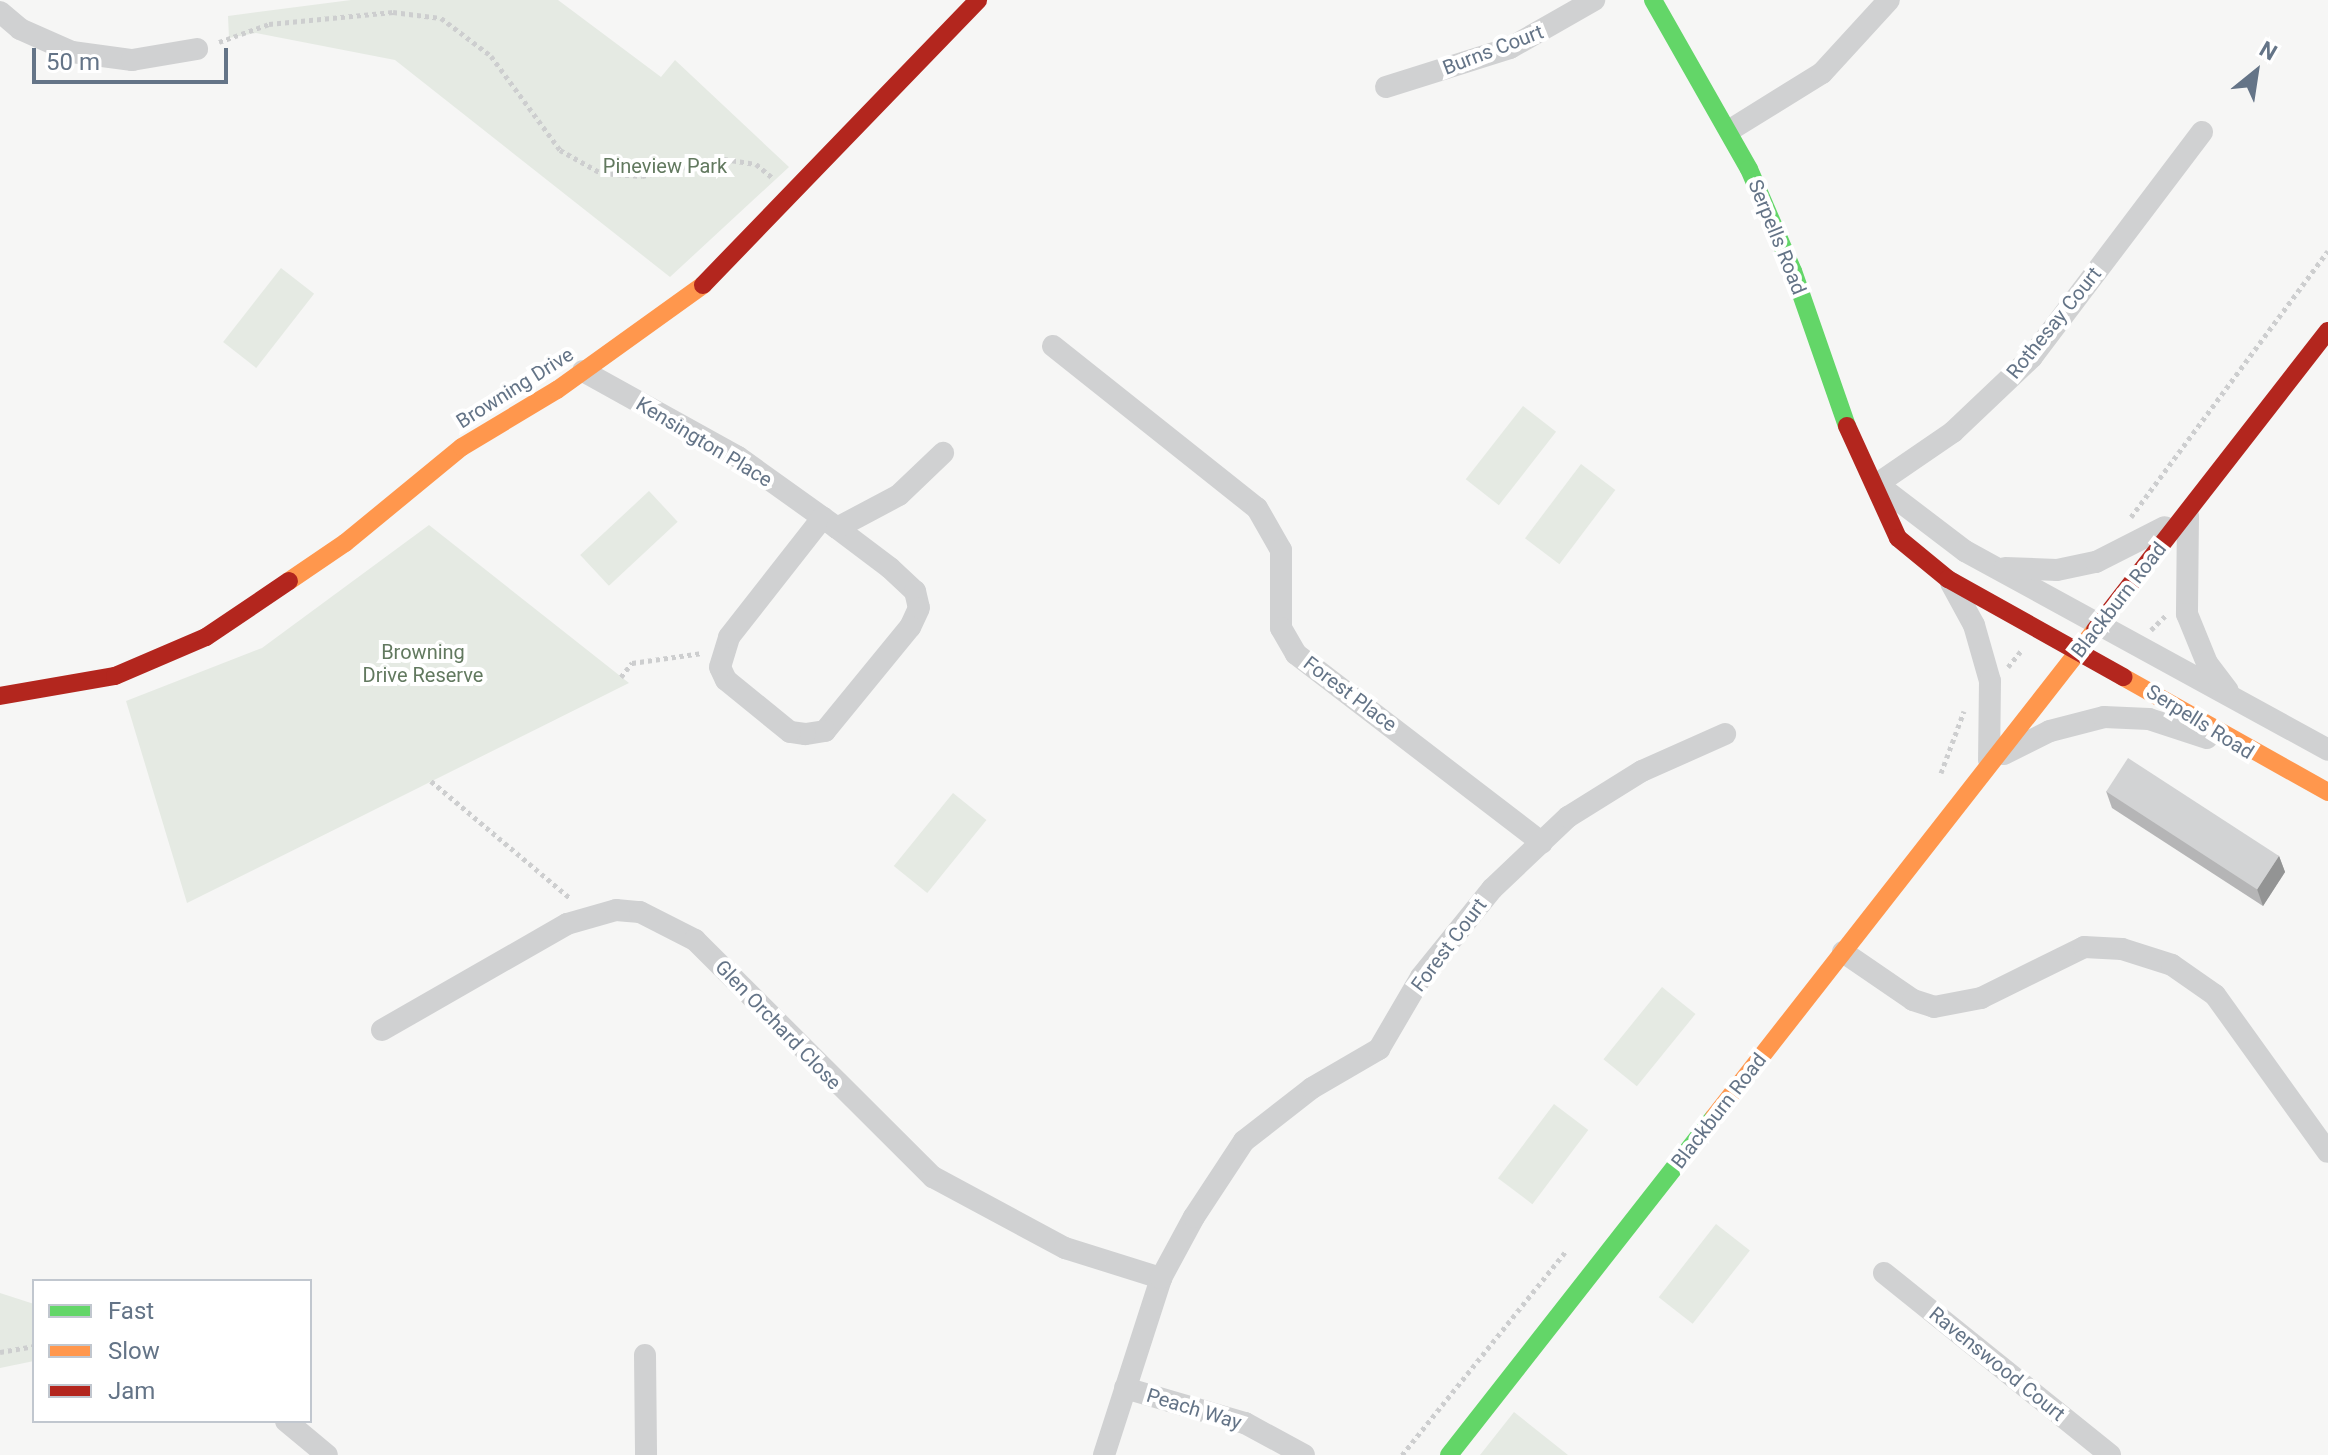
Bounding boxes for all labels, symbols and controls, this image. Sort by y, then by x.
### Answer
street label: Burns Court [1439,20,1547,80]
scale bar [36,32,232,82]
north arrow [2216,32,2296,112]
text: N [2255,36,2281,65]
text: 50 m [46,48,100,76]
park label: Pineview Park [603,154,727,178]
street label: Serpells Road [1743,176,1811,298]
street label: Rothesay Court [2002,262,2106,384]
street label: Browning Drive [452,342,578,434]
street label: Kensington Place [632,392,776,492]
street label: Blackburn Road [2067,538,2171,662]
park label: Browning Drive Reserve [363,640,483,687]
street label: Forest Place [1299,651,1401,737]
street label: Serpells Road [2142,680,2258,764]
street label: Forest Court [1406,894,1492,996]
street label: Glen Orchard Close [710,955,846,1095]
street label: Blackburn Road [1667,1049,1771,1173]
legend [32,1279,312,1423]
text: Fast [108,1297,154,1325]
street label: Ravenswood Court [1924,1302,2070,1426]
text: Slow [108,1337,160,1365]
text: Jam [108,1377,155,1405]
street label: Peach Way [1144,1383,1244,1435]

